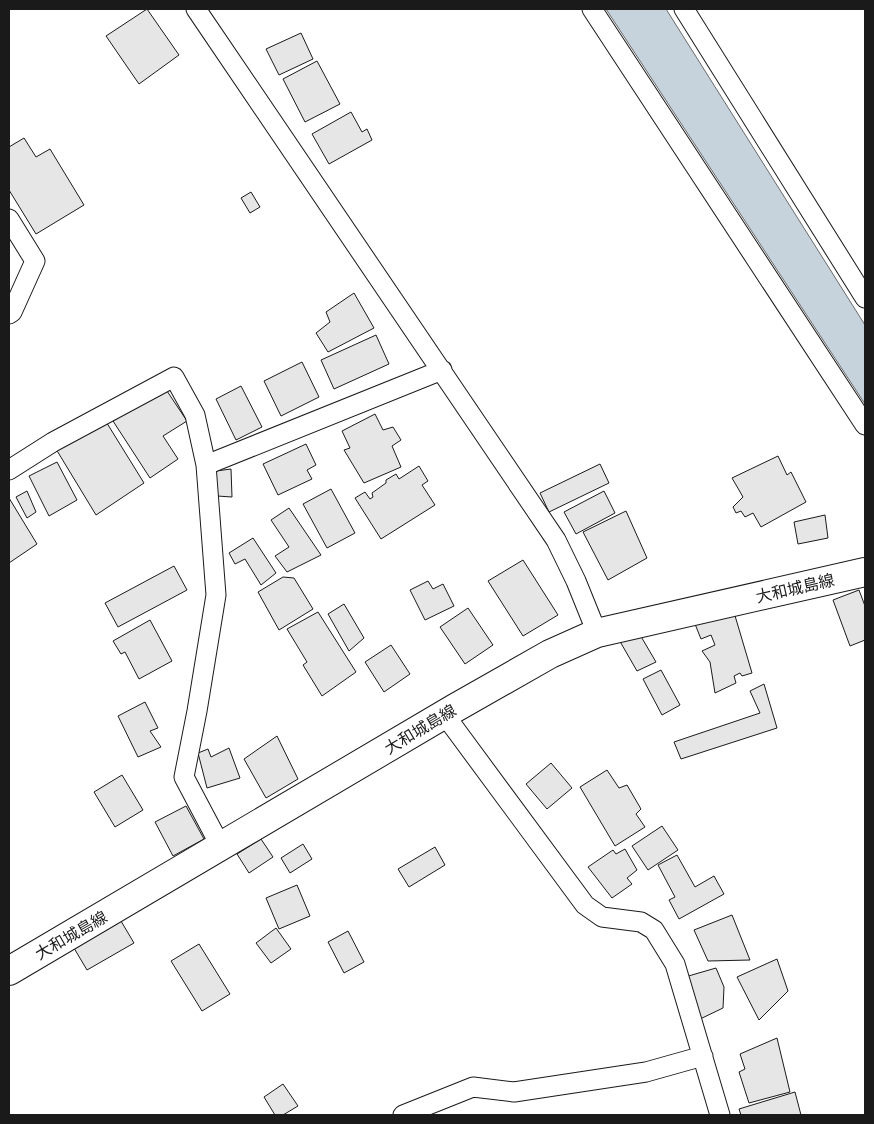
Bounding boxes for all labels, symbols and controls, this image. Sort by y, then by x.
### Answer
street label: 大和城島線 [754,570,836,607]
street label: 大和城島線 [381,701,459,758]
street label: 大和城島線 [32,907,111,964]

